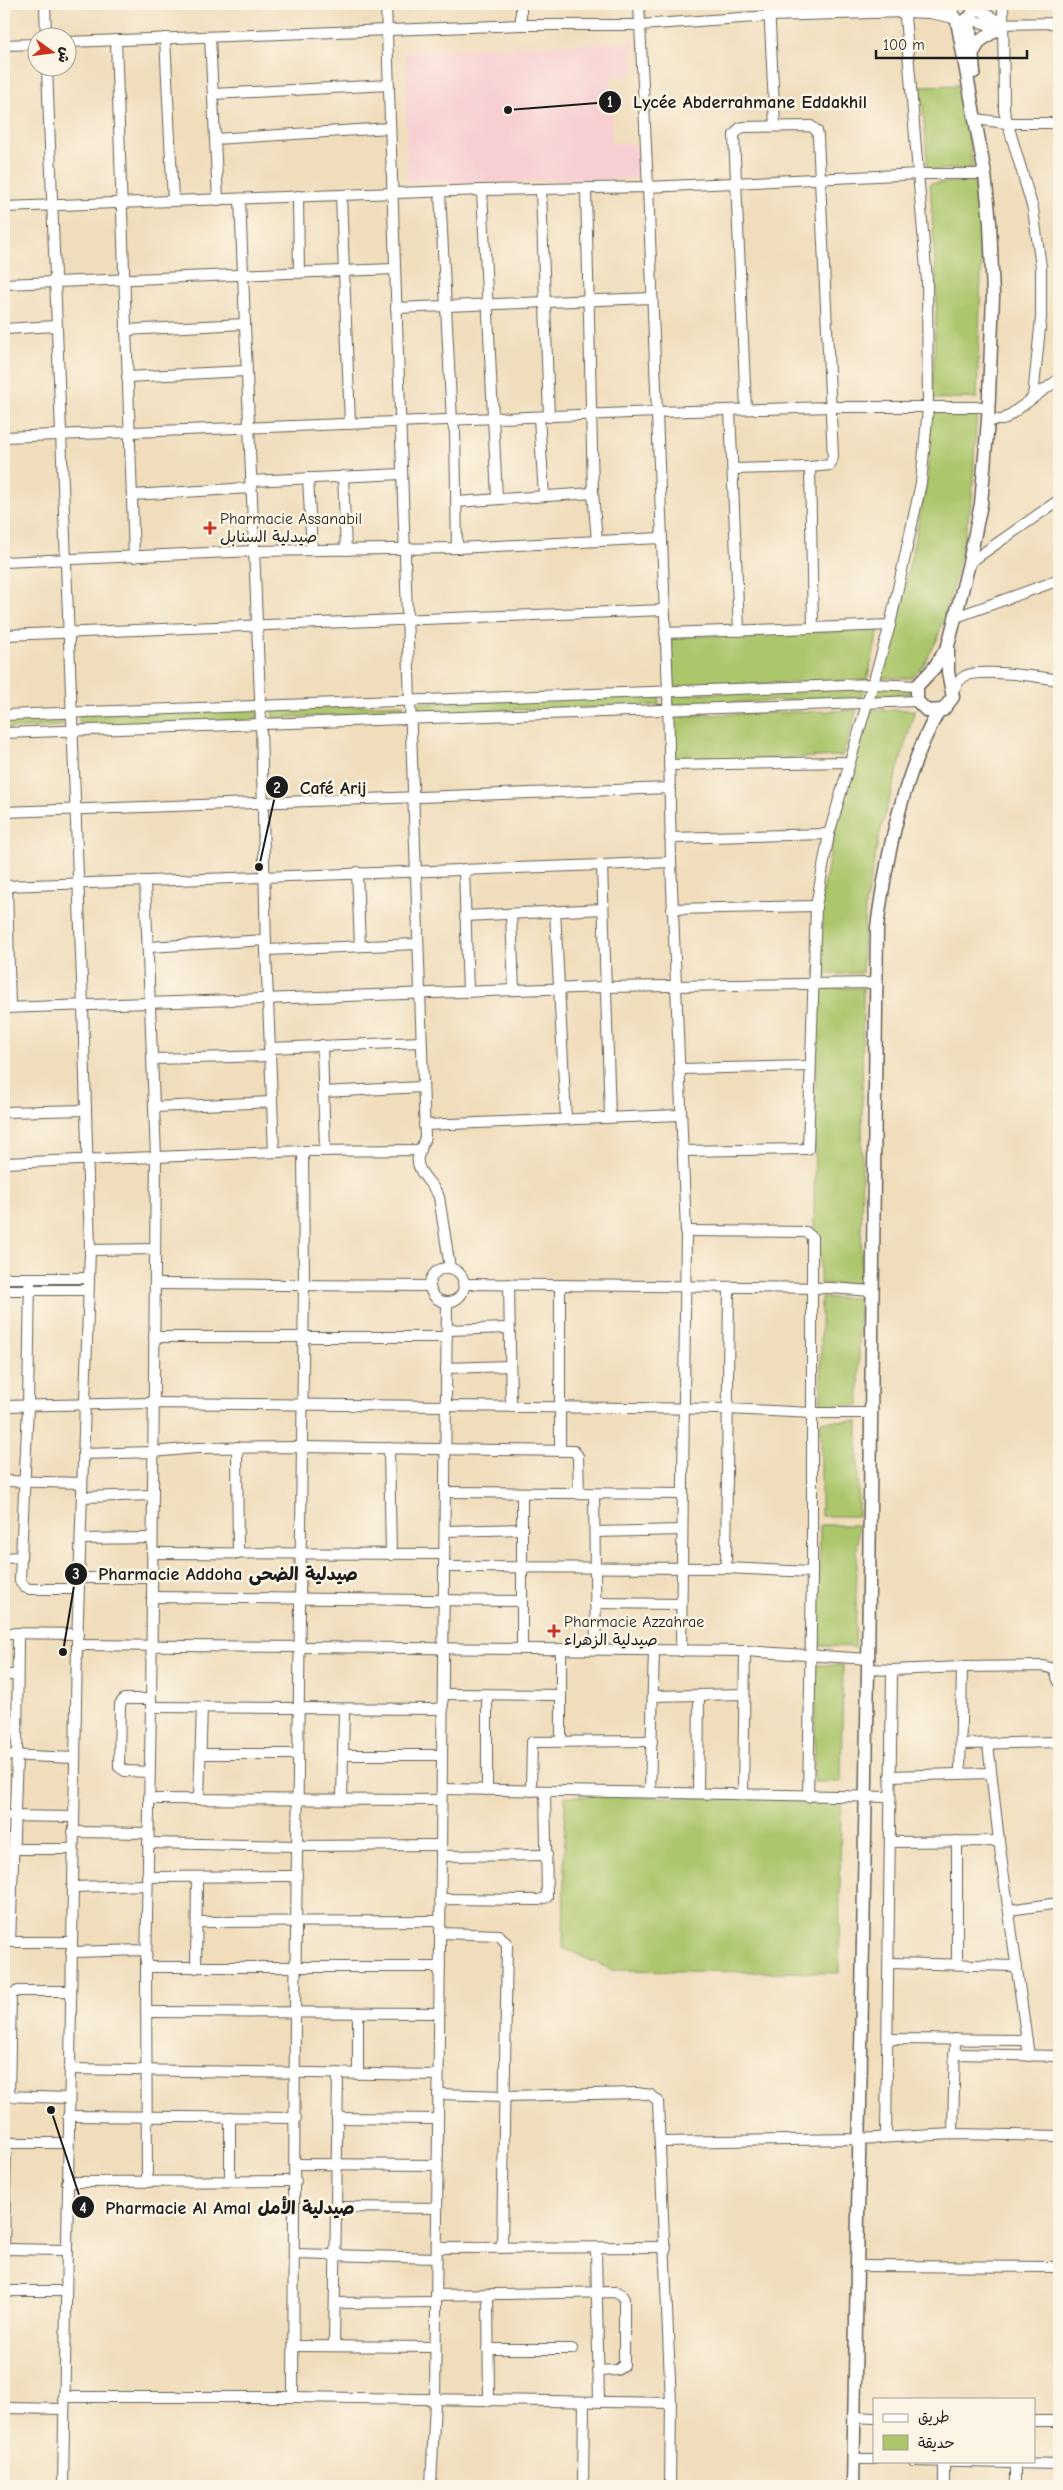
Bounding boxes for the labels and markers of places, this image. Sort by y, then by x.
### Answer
callout: Lycée Abderrahmane Eddakhil [598,85,877,118]
place label: Pharmacie Assanabil صيدلية السنابل [220,510,362,546]
marker: Pharmacie Assanabil صيدلية السنابل [204,522,216,534]
callout: Café Arij [265,771,377,804]
callout: Pharmacie Addoha صيدلية الضحى [64,1557,368,1590]
place label: Pharmacie Azzahrae صيدلية الزهراء [564,1613,704,1649]
marker: Pharmacie Azzahrae صيدلية الزهراء [548,1625,560,1637]
callout: Pharmacie Al Amal صيدلية الأمل [70,2191,365,2224]

